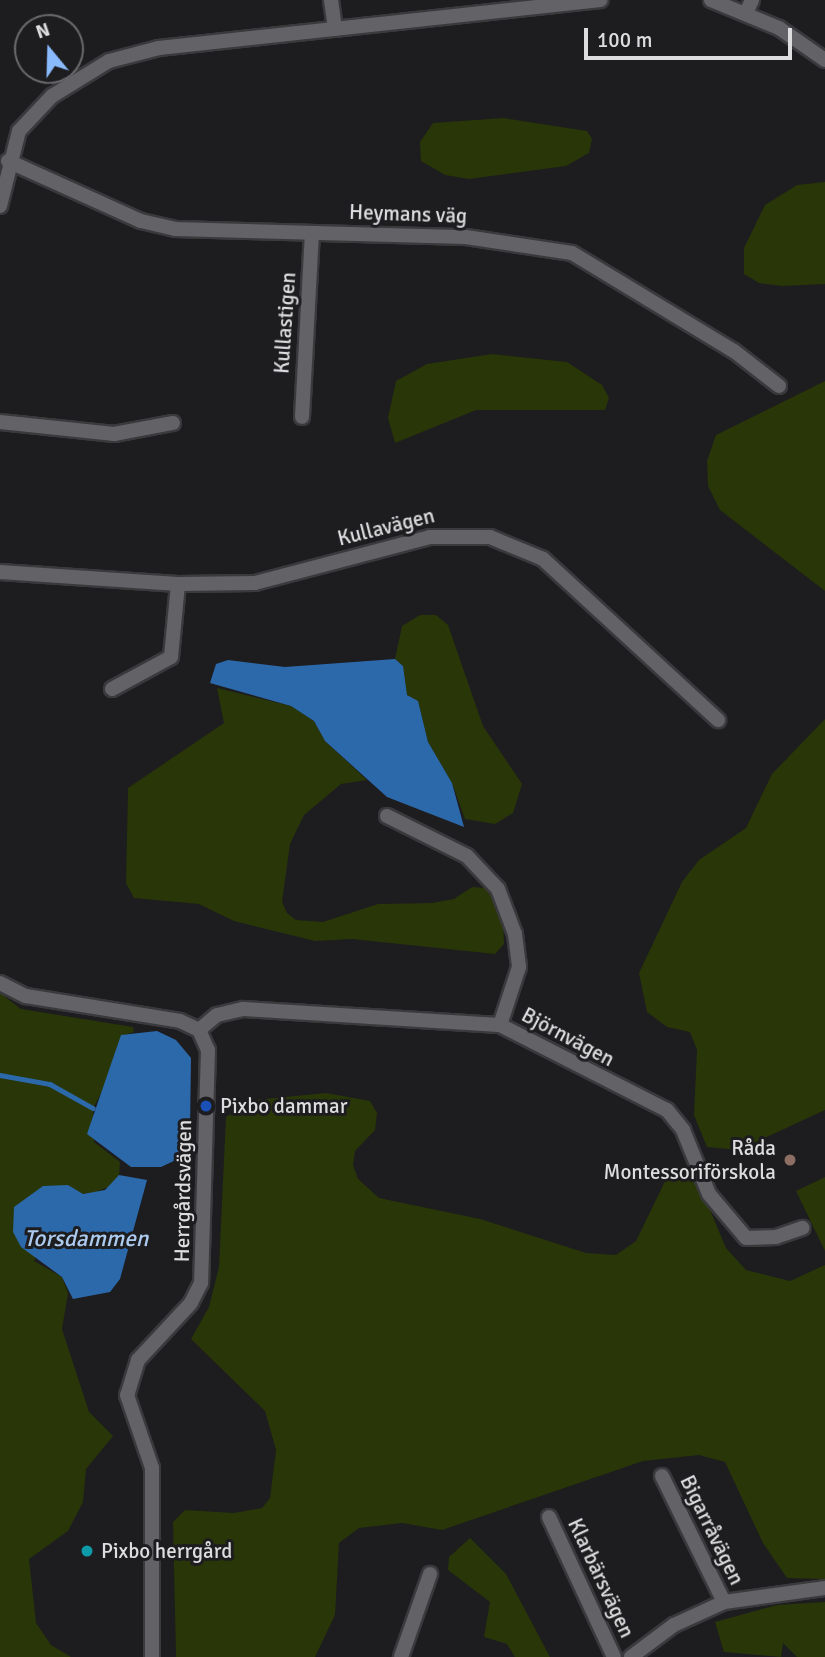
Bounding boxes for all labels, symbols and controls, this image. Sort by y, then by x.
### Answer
north arrow [14,14,84,84]
scale bar [587,14,795,58]
text: N [33,18,53,45]
text: 100 m [597,27,652,53]
street label: Heymans väg [349,199,467,229]
street label: Kullastigen [269,271,301,375]
street label: Kullavägen [335,503,437,551]
street label: Björnvägen [517,1002,619,1072]
place label: Pixbo dammar [220,1093,347,1119]
marker: Pixbo dammar [198,1098,214,1114]
street label: Herrgårdsvägen [169,1119,197,1263]
place label: Råda Montessoriförskola [603,1135,776,1185]
marker: Råda Montessoriförskola [782,1152,798,1168]
water label: Torsdammen [24,1225,148,1253]
street label: Bigarråvägen [675,1471,749,1589]
street label: Klarbärsvägen [562,1514,640,1642]
place label: Pixbo herrgård [101,1538,232,1564]
marker: Pixbo herrgård [79,1543,95,1559]

